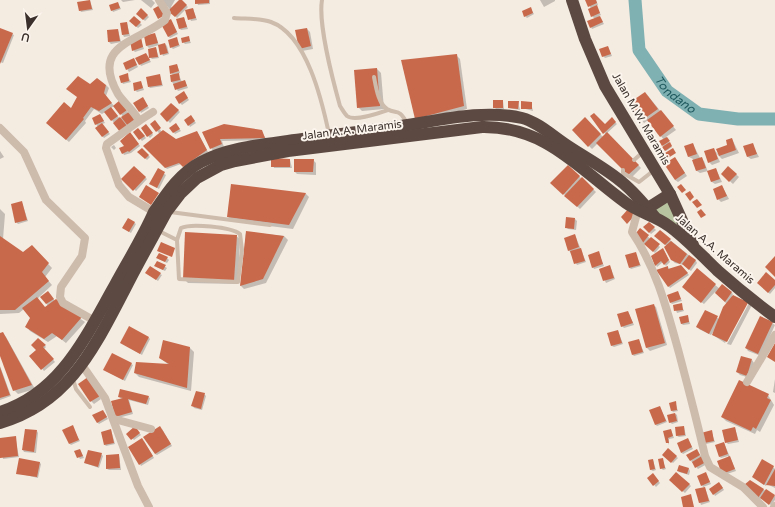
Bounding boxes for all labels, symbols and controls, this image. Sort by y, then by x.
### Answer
north arrow [8,8,48,48]
text: U [20,30,31,45]
street label: Jalan M.W. Maramis [609,71,673,167]
water label: Tondano [652,73,699,116]
street label: Jalan A.A. Maramis [302,117,402,143]
street label: Jalan A.A. Maramis [673,211,757,287]

